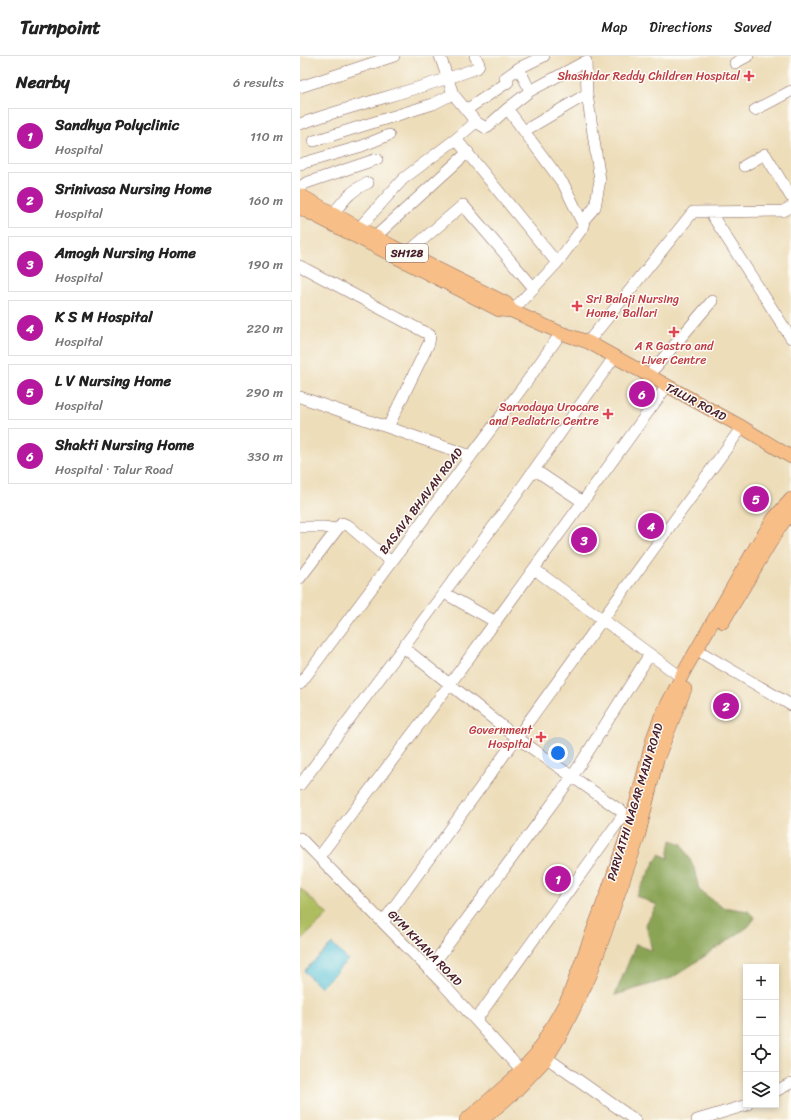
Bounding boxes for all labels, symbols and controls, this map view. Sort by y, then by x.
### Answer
text: Turnpoint [20,11,101,44]
text: Map [601,15,627,40]
text: Directions [649,15,712,40]
text: Saved [734,15,771,40]
place label: Shashidar Reddy Children Hospital [557,65,741,87]
text: Nearby [16,67,70,97]
marker: Shashidar Reddy Children Hospital [743,70,755,82]
text: 6 results [233,71,284,94]
text: Sandhya Polyclinic [55,112,179,138]
text: 1 [27,125,33,148]
text: 110 m [250,125,283,148]
text: Hospital [55,138,103,161]
text: Srinivasa Nursing Home [55,176,212,202]
text: 2 [26,189,34,212]
text: 160 m [248,189,283,212]
text: Hospital [55,202,103,225]
text: Amogh Nursing Home [55,240,196,266]
road number: SH128 [386,244,428,262]
text: 3 [26,253,34,276]
text: 190 m [248,253,283,276]
text: Hospital [55,266,103,289]
place label: Sri Balaji Nursing Home, Ballari [586,288,679,324]
marker: Sri Balaji Nursing Home, Ballari [571,300,583,312]
text: K S M Hospital [55,304,152,330]
text: 4 [26,317,34,340]
text: 220 m [246,317,283,340]
marker: A R Gastro and Liver Centre [668,326,680,338]
text: Hospital [55,330,103,353]
place label: A R Gastro and Liver Centre [634,335,714,371]
text: L V Nursing Home [55,368,171,394]
street label: TALUR ROAD [661,377,731,428]
pin: 6 [629,379,655,409]
text: 5 [26,381,34,404]
text: 290 m [246,381,283,404]
text: Hospital [55,394,103,417]
place label: Sarvodaya Urocare and Pediatric Centre [489,396,599,432]
marker: Sarvodaya Urocare and Pediatric Centre [602,408,614,420]
text: Shakti Nursing Home [55,432,194,458]
street label: BASAVA BHAVAN ROAD [373,443,469,559]
text: 6 [26,445,34,468]
text: 330 m [247,445,283,468]
text: Hospital · Talur Road [55,458,173,481]
pin: 5 [743,484,769,514]
pin: 4 [638,511,664,541]
pin: 3 [571,525,597,555]
pin: 2 [713,691,739,721]
place label: Government Hospital [469,719,533,755]
street label: PARVATHI NAGAR MAIN ROAD [601,720,669,884]
marker: Government Hospital [535,731,547,743]
your location [548,743,568,763]
pin: 1 [545,864,571,894]
street label: GYM KHANA ROAD [382,904,468,992]
map controls [743,964,779,1108]
button: + [743,964,779,1000]
button: − [743,1000,779,1036]
button: locate [743,1036,779,1072]
button: layers [743,1072,779,1108]

